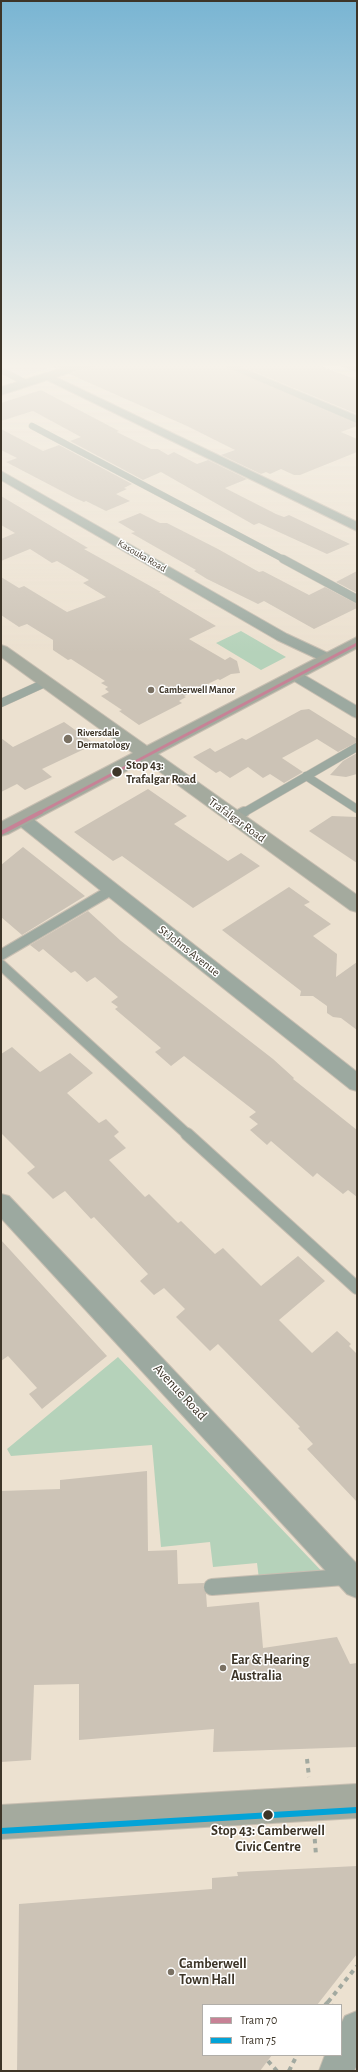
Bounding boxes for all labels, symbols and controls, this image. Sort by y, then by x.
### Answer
street label: Kasouka Road [116,537,168,575]
place label: Camberwell Manor [159,684,235,696]
marker: Camberwell Manor [146,685,156,695]
place label: Riversdale Dermatology [77,727,130,750]
marker: Riversdale Dermatology [62,733,74,745]
place label: Stop 43: Trafalgar Road [126,758,196,786]
marker: Stop 43: Trafalgar Road [110,765,124,779]
street label: Trafalgar Road [206,794,268,846]
street label: St Johns Avenue [155,922,223,980]
street label: Avenue Road [150,1360,210,1424]
place label: Ear & Hearing Australia [231,1652,309,1684]
marker: Ear & Hearing Australia [218,1663,228,1673]
marker: Stop 43: Camberwell Civic Centre [261,1808,275,1822]
place label: Stop 43: Camberwell Civic Centre [211,1823,325,1856]
place label: Camberwell Town Hall [179,1956,247,1988]
marker: Camberwell Town Hall [166,1967,176,1977]
legend [202,2004,342,2056]
text: Tram 70 [240,2014,277,2026]
text: Tram 75 [240,2034,276,2046]

